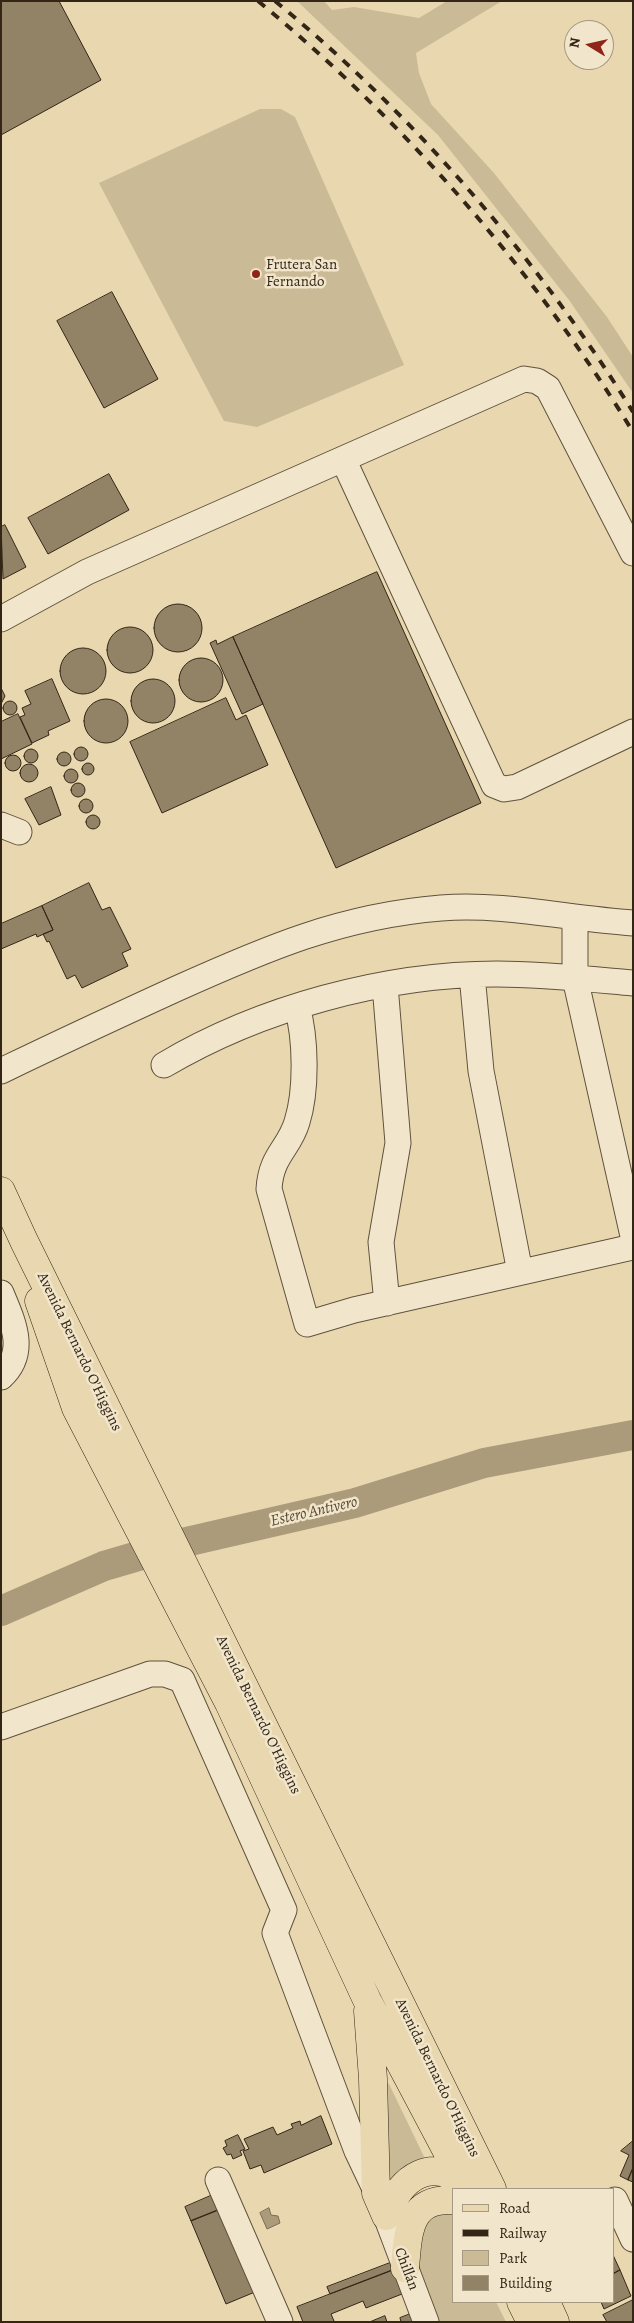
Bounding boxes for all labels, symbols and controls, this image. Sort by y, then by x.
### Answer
north arrow [564,20,614,70]
text: N [564,36,585,49]
place label: Frutera San Fernando [266,256,337,291]
marker: Frutera San Fernando [250,268,262,280]
street label: Avenida Bernardo O'Higgins [33,1270,125,1434]
water label: Estero Antivero [269,1493,359,1531]
street label: Avenida Bernardo O'Higgins [212,1633,304,1797]
street label: Avenida Bernardo O'Higgins [391,1996,483,2160]
legend [452,2188,614,2303]
text: Road [499,2198,530,2218]
text: Railway [499,2223,546,2243]
street label: Chillán [390,2245,422,2293]
text: Park [499,2248,527,2268]
text: Building [499,2273,552,2293]

